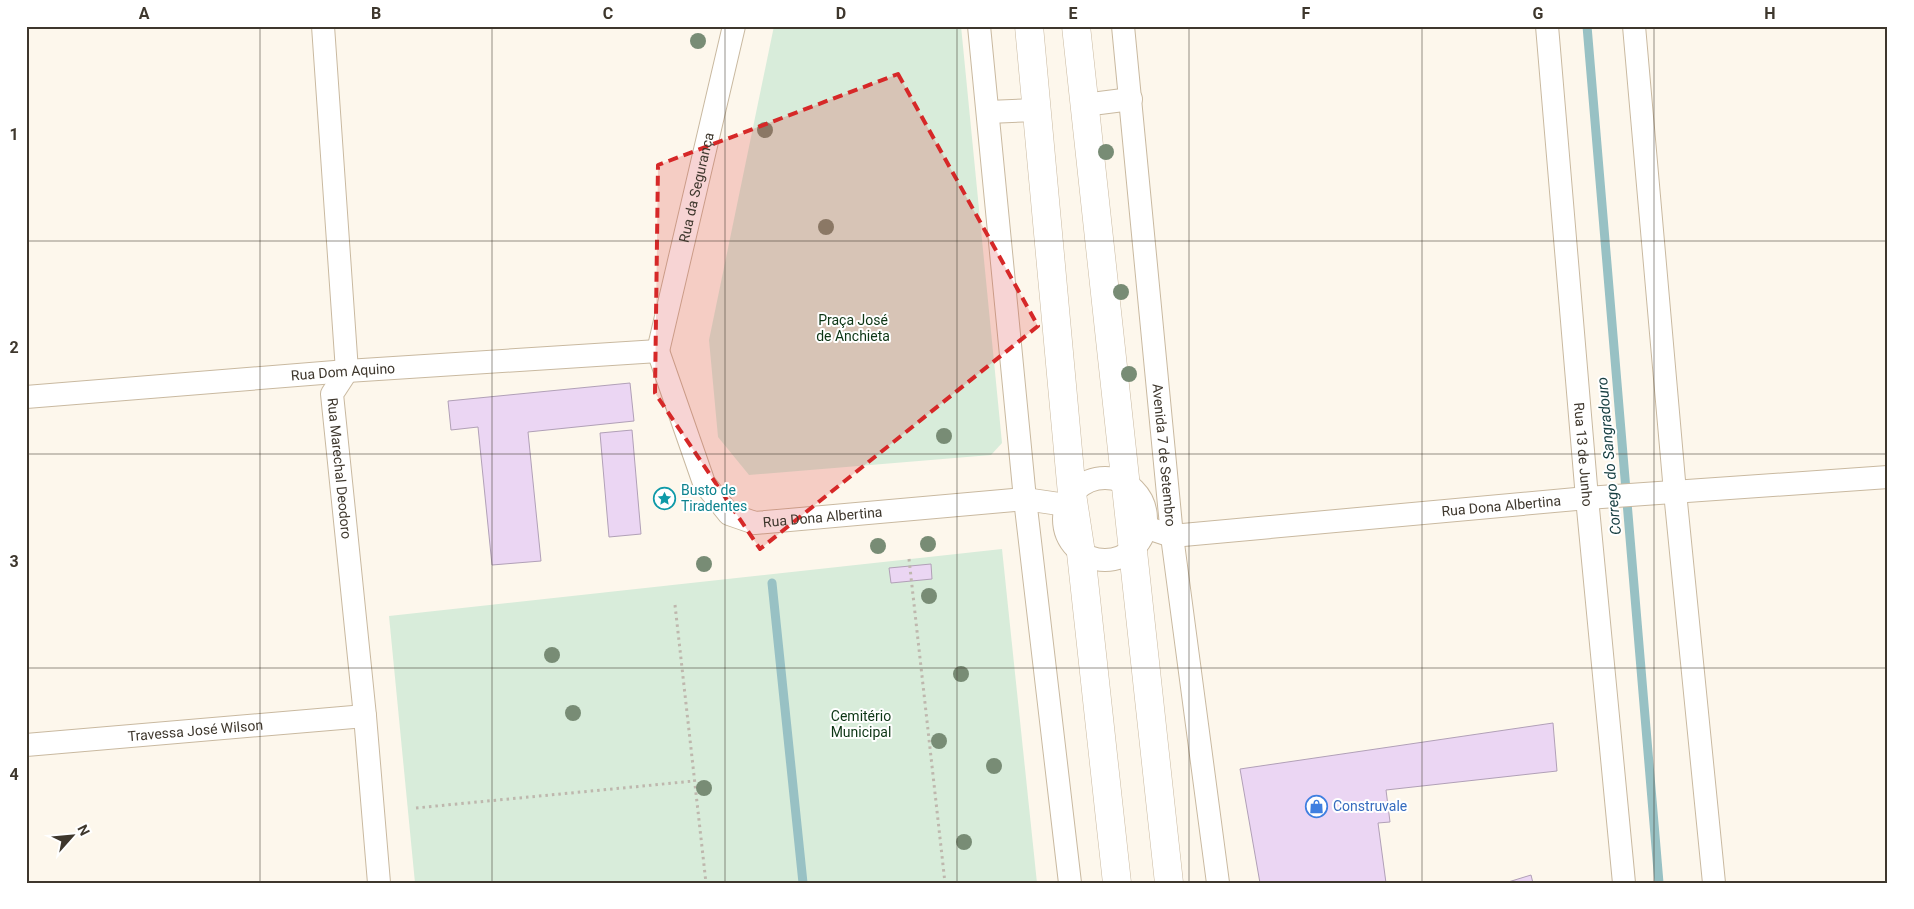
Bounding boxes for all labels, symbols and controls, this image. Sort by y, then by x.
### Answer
text: A [139,4,150,23]
text: B [371,4,381,23]
text: C [603,4,613,23]
text: D [836,4,846,23]
text: E [1069,4,1078,23]
text: F [1302,4,1311,23]
text: G [1533,4,1544,23]
text: H [1764,4,1776,23]
text: 1 [9,125,19,144]
street label: Rua da Segurança [676,131,717,244]
park label: Praça José de Anchieta [816,312,890,344]
text: 2 [9,338,19,357]
street label: Rua Dom Aquino [290,360,396,384]
water label: Corrego do Sangradouro [1593,376,1625,536]
street label: Avenida 7 de Setembro [1149,383,1179,527]
street label: Rua Marechal Deodoro [324,397,355,540]
street label: Rua 13 de Junho [1571,402,1596,507]
place label: Busto de Tiradentes [681,482,747,514]
place icon: Busto de Tiradentes [653,486,677,510]
street label: Rua Dona Albertina [1441,492,1562,519]
street label: Rua Dona Albertina [762,504,883,530]
text: 3 [9,552,19,571]
park label: Cemitério Municipal [831,708,891,740]
street label: Travessa José Wilson [127,717,264,744]
text: 4 [9,765,19,784]
shop icon: Construvale [1305,794,1329,818]
place label: Construvale [1333,798,1407,814]
north arrow [48,812,98,862]
text: N [74,822,93,838]

